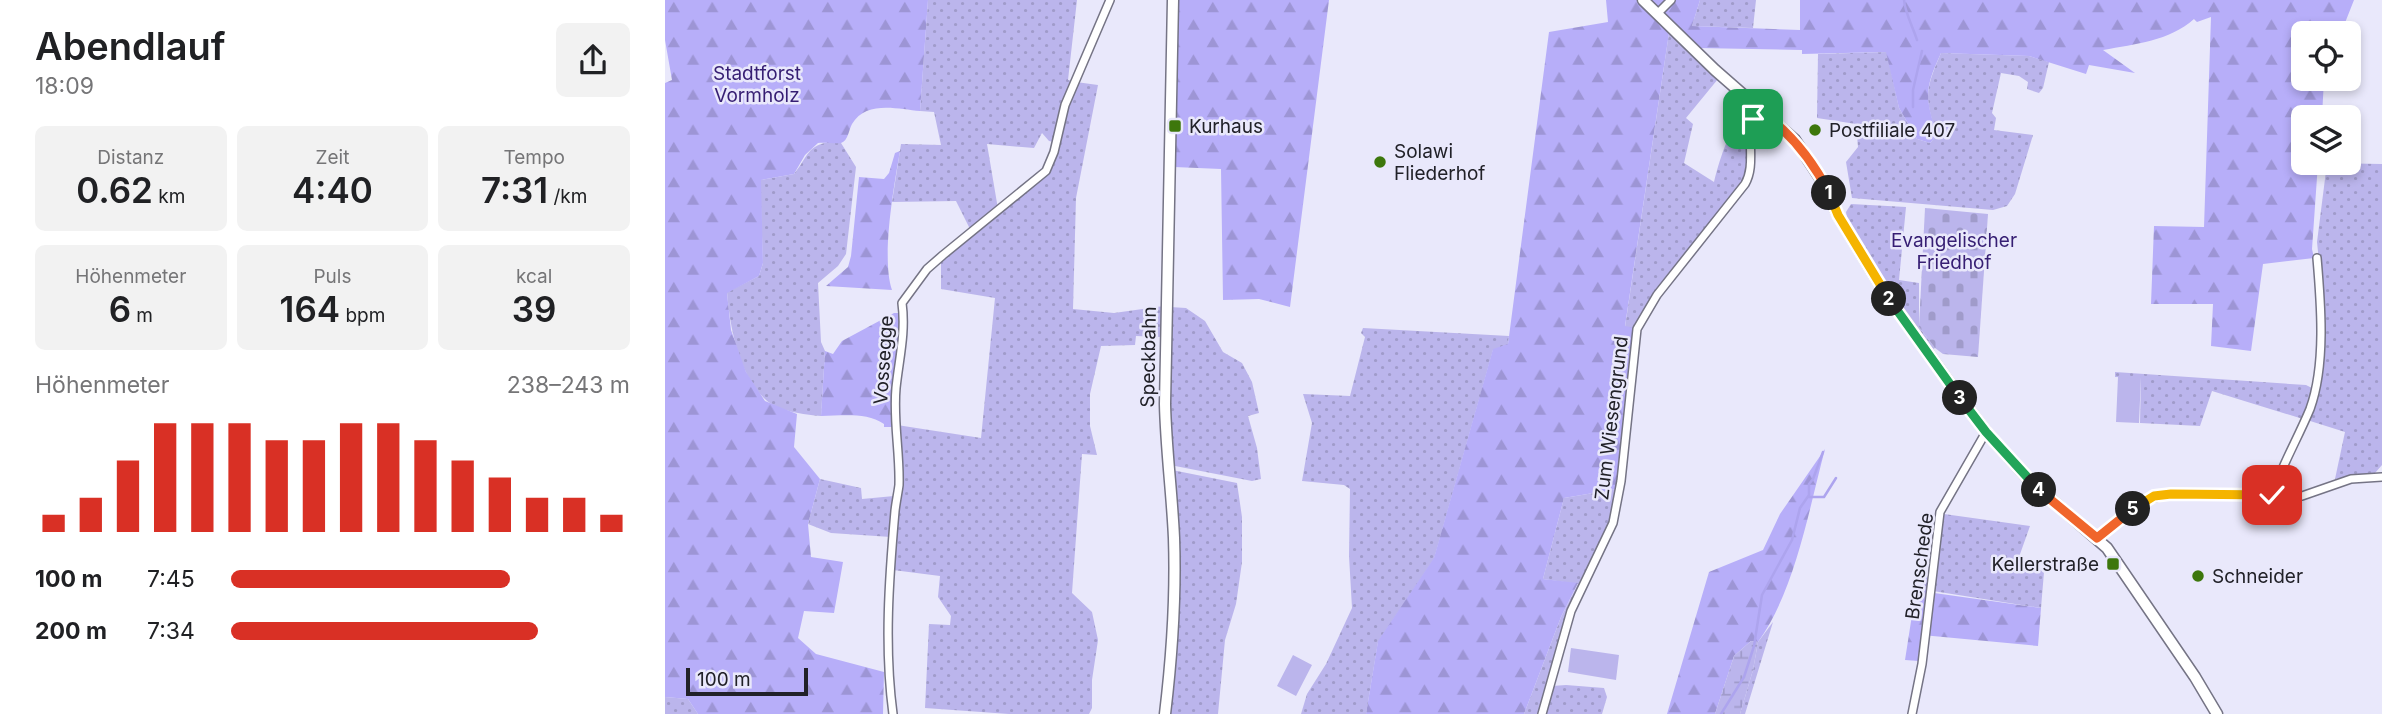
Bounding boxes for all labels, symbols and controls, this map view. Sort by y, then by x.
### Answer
map controls [2291,21,2361,175]
button: locate [2291,21,2361,91]
text: Abendlauf [35,23,226,69]
button: share [556,23,630,97]
park label: Stadtforst Vormholz [713,62,801,107]
text: 18:09 [35,72,94,100]
pin [1723,89,1783,149]
icon: arrive [1734,100,1772,138]
button: layers [2291,105,2361,175]
place label: Kurhaus [1189,115,1263,138]
marker: Kurhaus [1167,118,1183,134]
place label: Postfiliale 407 [1829,119,1955,142]
marker: Postfiliale 407 [1807,122,1823,138]
place label: Solawi Fliederhof [1394,140,1485,185]
text: Distanz [97,146,164,169]
text: Zeit [316,146,349,169]
text: Tempo [503,146,565,169]
marker: Solawi Fliederhof [1372,154,1388,170]
text: 0.62 [76,169,153,211]
text: 4:40 [292,169,373,211]
text: 7:31 [481,169,548,211]
pin: 1 [1811,176,1847,210]
text: 1 [1824,181,1833,204]
text: km [153,185,185,208]
text: /km [548,185,587,208]
park label: Evangelischer Friedhof [1891,229,2017,274]
text: Höhenmeter [75,265,186,288]
text: Puls [313,265,351,288]
text: kcal [516,265,552,288]
pin: 2 [1871,282,1907,316]
text: 2 [1883,287,1894,310]
text: 6 [109,288,131,330]
text: 164 [280,288,340,330]
text: 39 [512,288,556,330]
text: m [131,304,153,327]
text: bpm [340,304,385,327]
street label: Speckbahn [1136,306,1161,408]
street label: Vossegge [869,315,898,405]
street label: Zum Wiesengrund [1590,335,1633,501]
text: Höhenmeter [35,371,169,399]
text: 238–243 m [507,371,630,399]
pin: 3 [1943,380,1977,416]
text: 3 [1953,386,1966,409]
pin [2242,465,2302,525]
pin: 4 [2021,472,2057,508]
icon: check [2253,476,2291,514]
text: 4 [2032,478,2045,501]
pin: 5 [2115,491,2151,526]
text: 5 [2126,497,2139,520]
street label: Brenschede [1901,511,1938,621]
place label: Kellerstraße [1992,553,2099,576]
marker: Kellerstraße [2105,556,2121,572]
text: 100 m [35,565,102,593]
text: 7:45 [147,565,195,593]
place label: Schneider [2212,565,2303,588]
marker: Schneider [2190,568,2206,584]
text: 200 m [35,617,107,645]
text: 7:34 [147,617,195,645]
scale bar [686,665,809,697]
text: 100 m [697,668,751,691]

